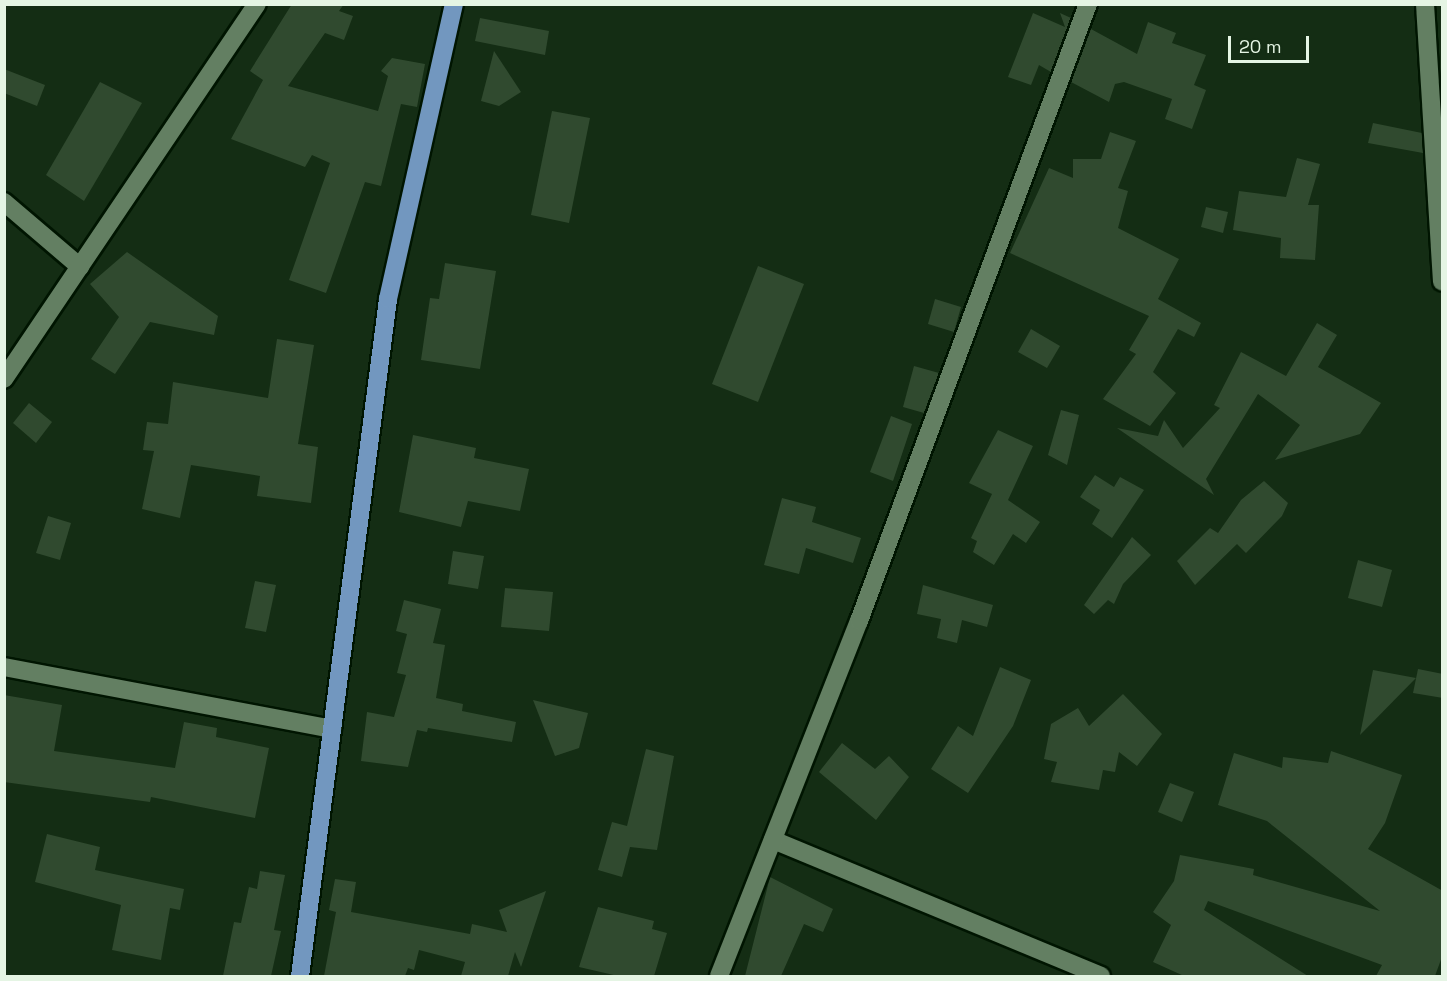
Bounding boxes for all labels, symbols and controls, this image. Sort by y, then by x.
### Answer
scale bar [1231,24,1312,62]
text: 20 m [1239,35,1282,58]

